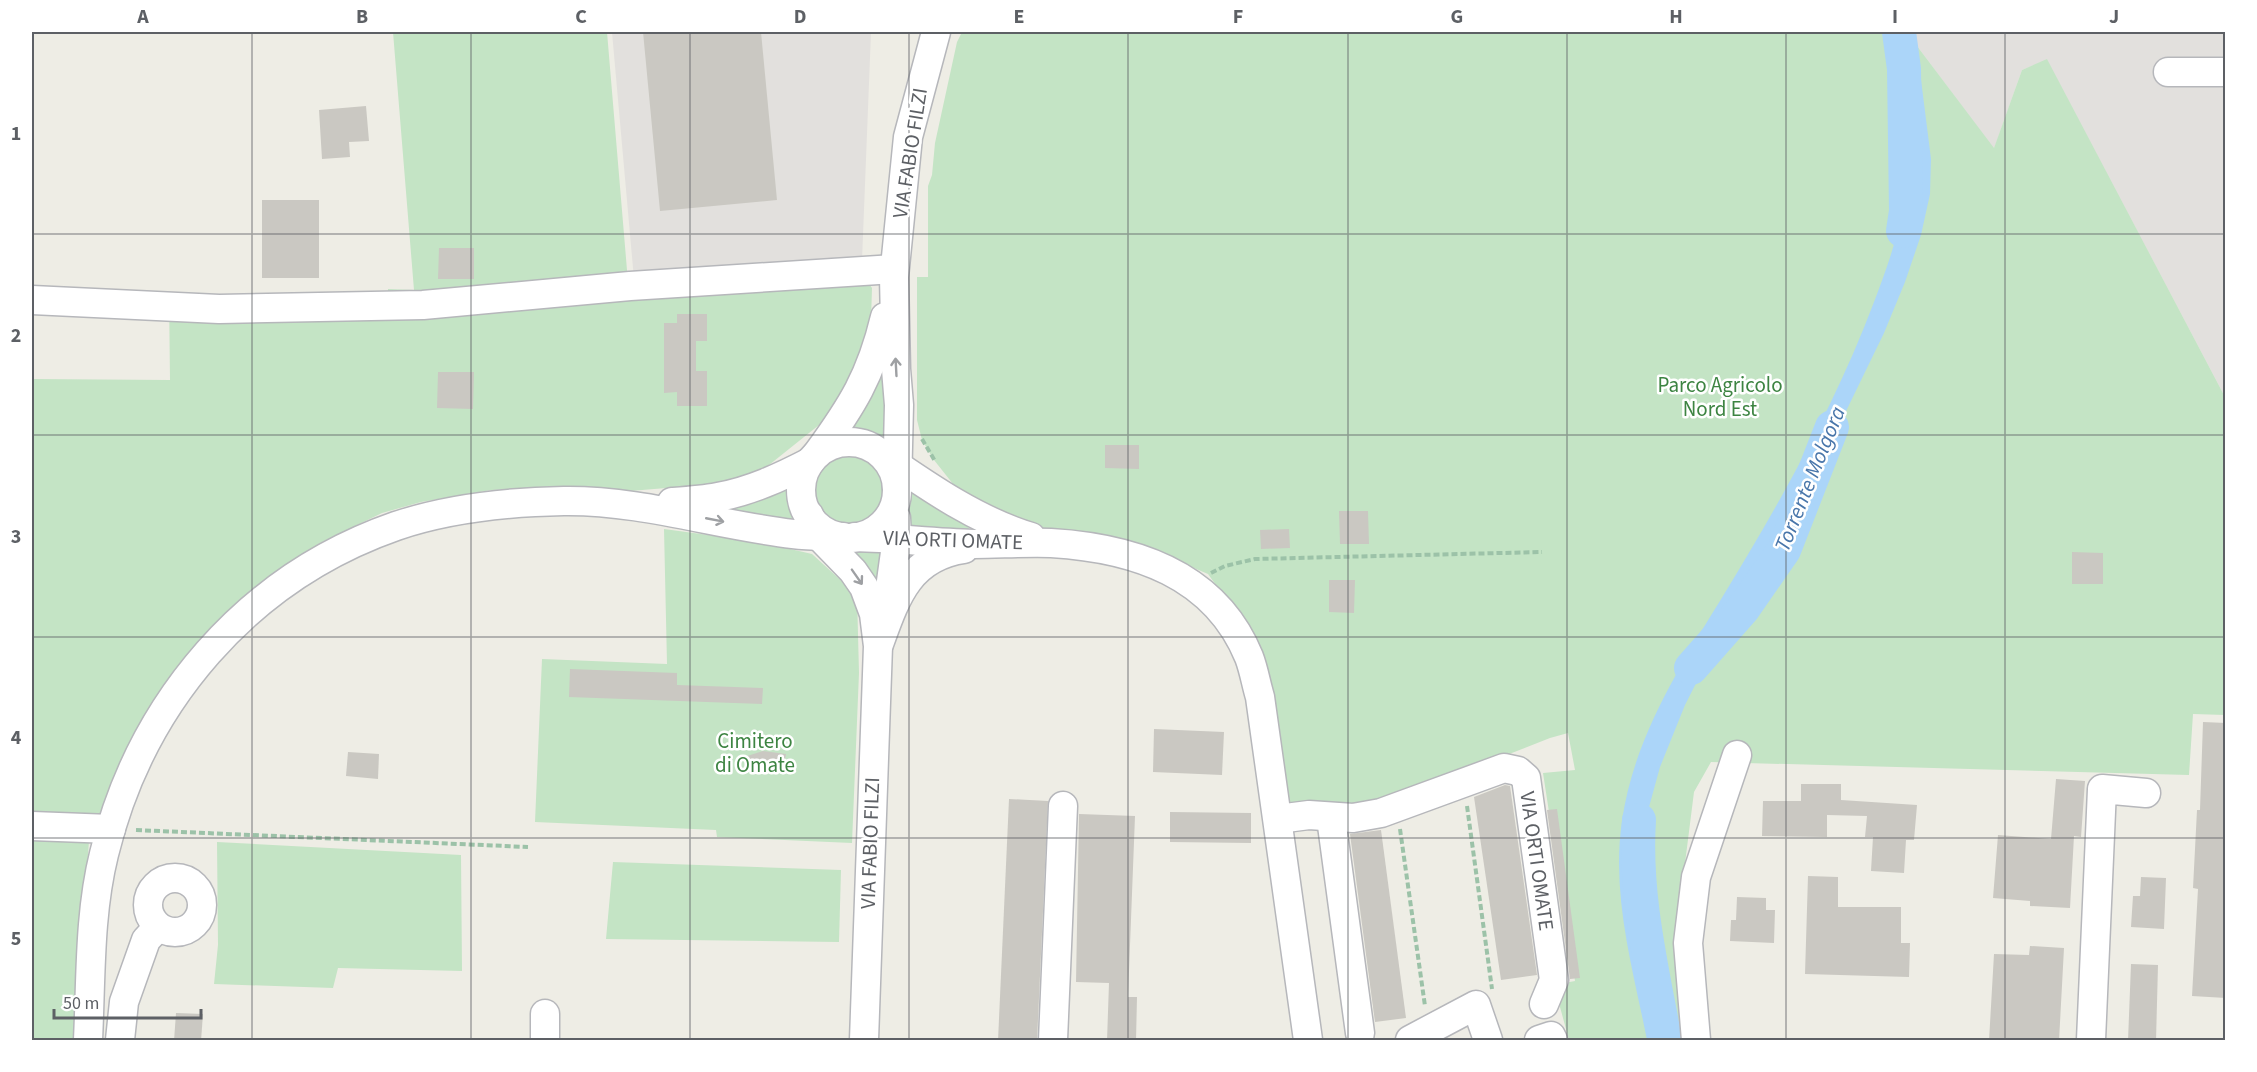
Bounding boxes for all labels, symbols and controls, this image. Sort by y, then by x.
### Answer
text: A [136,3,149,31]
text: B [356,3,368,31]
text: C [575,3,587,31]
text: D [794,3,806,31]
text: E [1014,3,1024,31]
text: F [1233,3,1243,31]
text: G [1451,3,1463,31]
text: H [1669,3,1683,31]
text: I [1892,3,1898,31]
text: J [2109,3,2119,31]
street label: VIA FABIO FILZI [885,86,935,220]
text: 1 [11,120,21,148]
text: 2 [11,322,21,350]
one-way arrow [891,357,902,377]
park label: Parco Agricolo Nord Est [1657,370,1783,424]
water label: Torrente Molgora [1766,401,1854,556]
one-way arrow [705,515,724,526]
text: 3 [11,523,21,551]
street label: VIA ORTI OMATE [882,523,1024,557]
one-way arrow [851,569,863,585]
text: 4 [11,724,22,752]
park label: Cimitero di Omate [715,726,795,780]
street label: VIA FABIO FILZI [853,777,887,909]
street label: VIA ORTI OMATE [1512,789,1562,933]
text: 5 [11,925,21,953]
scale bar [54,982,201,1020]
text: 50 m [63,991,99,1016]

